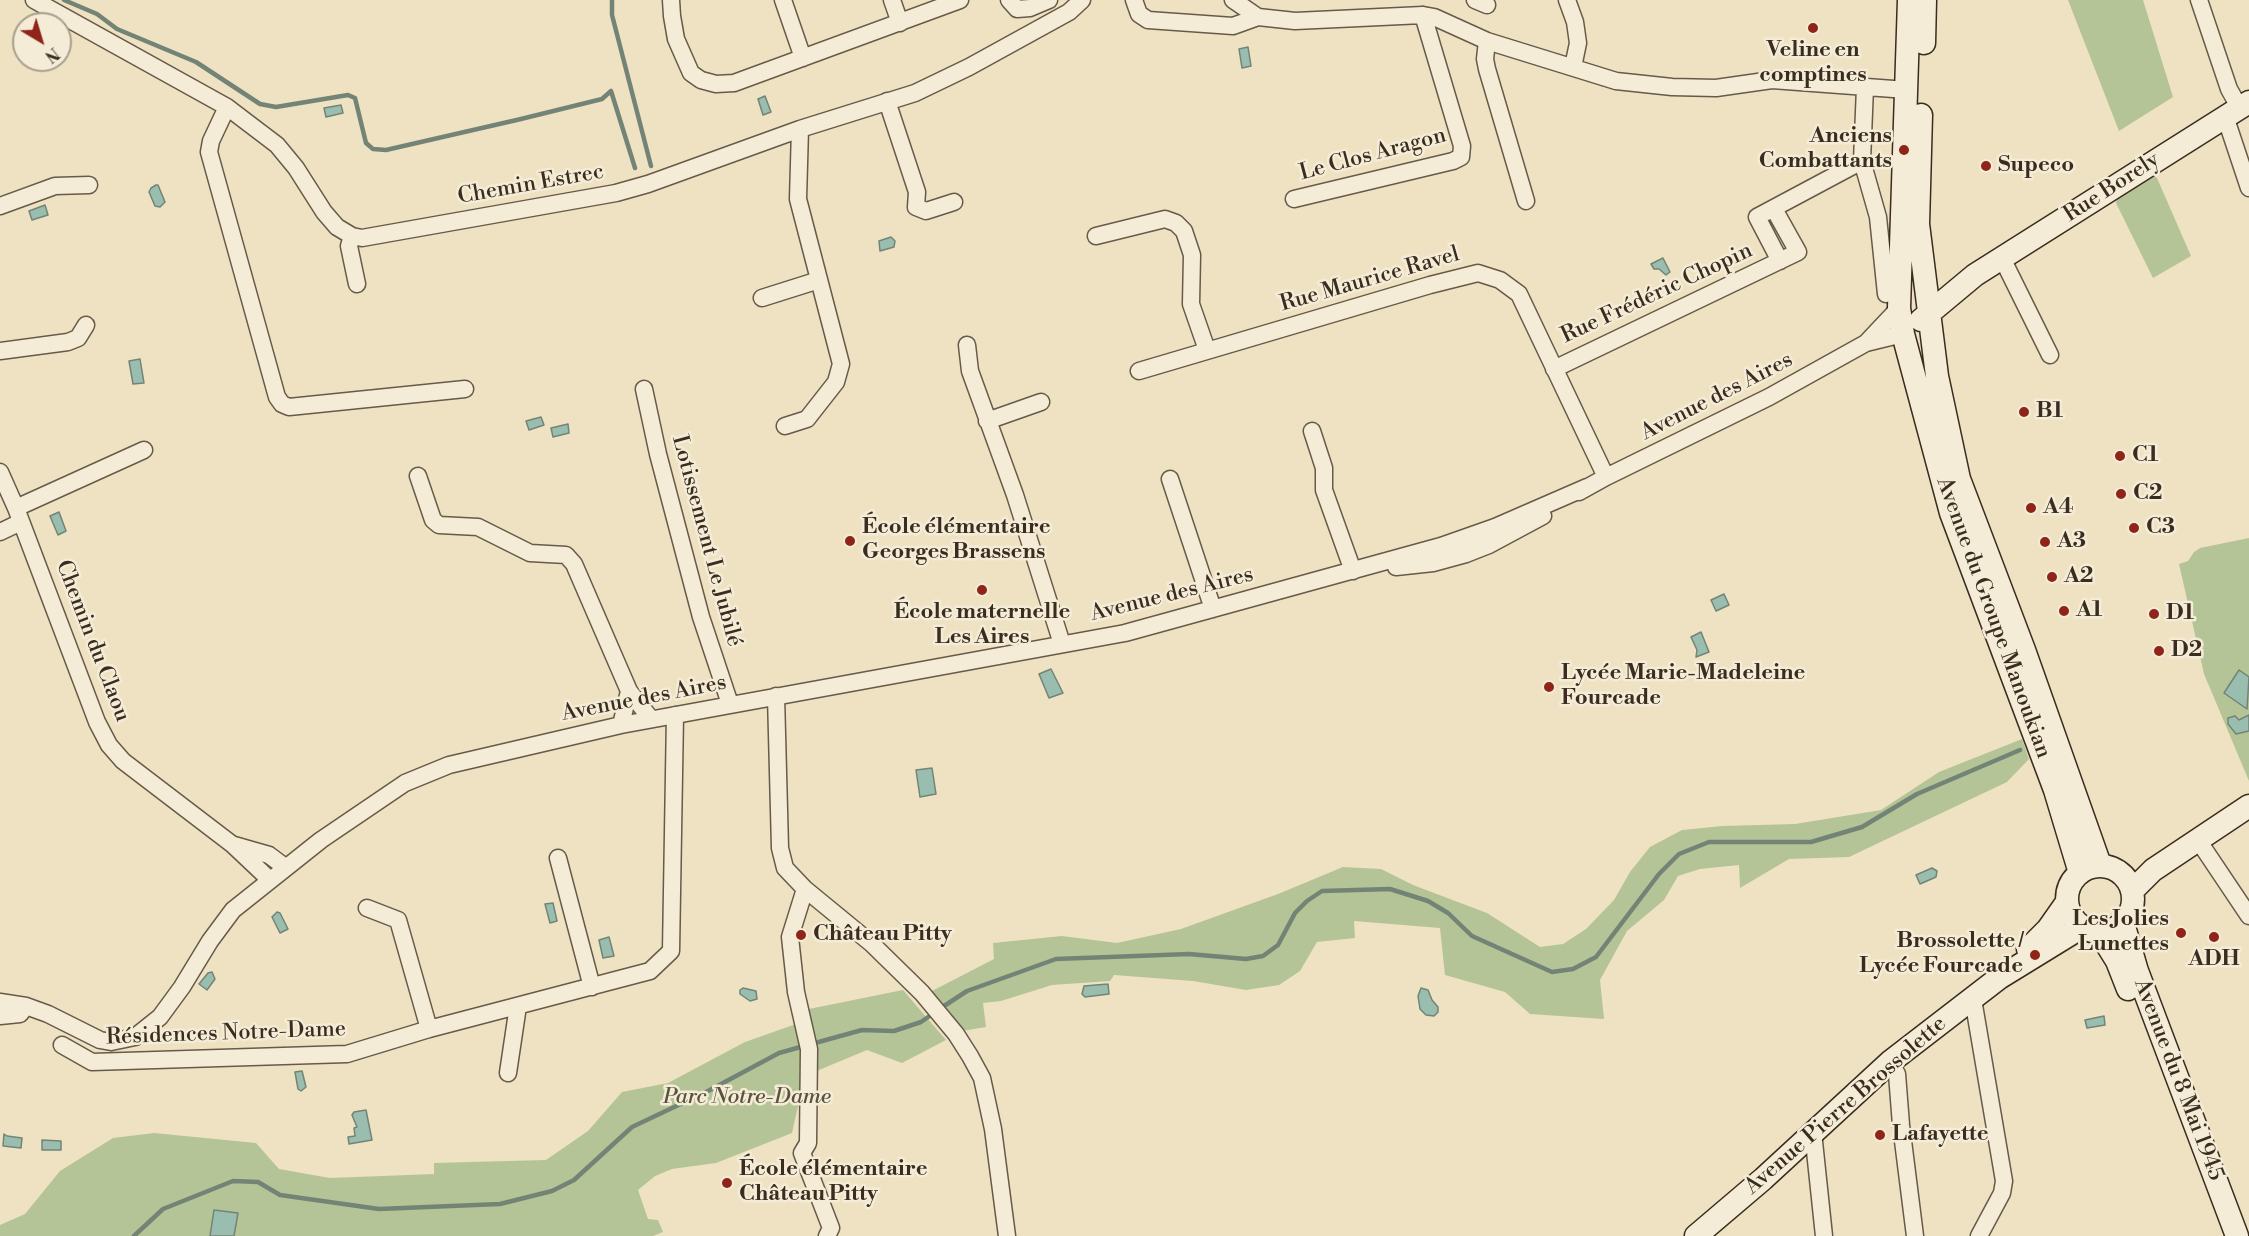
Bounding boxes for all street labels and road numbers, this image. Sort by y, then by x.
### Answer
street label: Le Clos Aragon [1297,123,1449,187]
street label: Rue Borely [2059,147,2165,229]
street label: Chemin Estrec [456,159,606,211]
street label: Rue Frédéric Chopin [1557,238,1757,350]
street label: Rue Maurice Ravel [1277,242,1463,318]
street label: Avenue des Aires [1636,347,1798,447]
street label: Lotissement Le Jubilé [665,433,747,649]
street label: Avenue du Groupe Manoukian [1930,474,2056,762]
street label: Chemin du Claou [49,557,135,725]
street label: Avenue des Aires [1088,562,1256,628]
street label: Avenue des Aires [559,670,729,728]
street label: Avenue du 8 Mai 1945 [2127,975,2229,1185]
street label: Avenue Pierre Brossolette [1740,1011,1952,1201]
street label: Résidences Notre-Dame [106,1017,346,1051]

